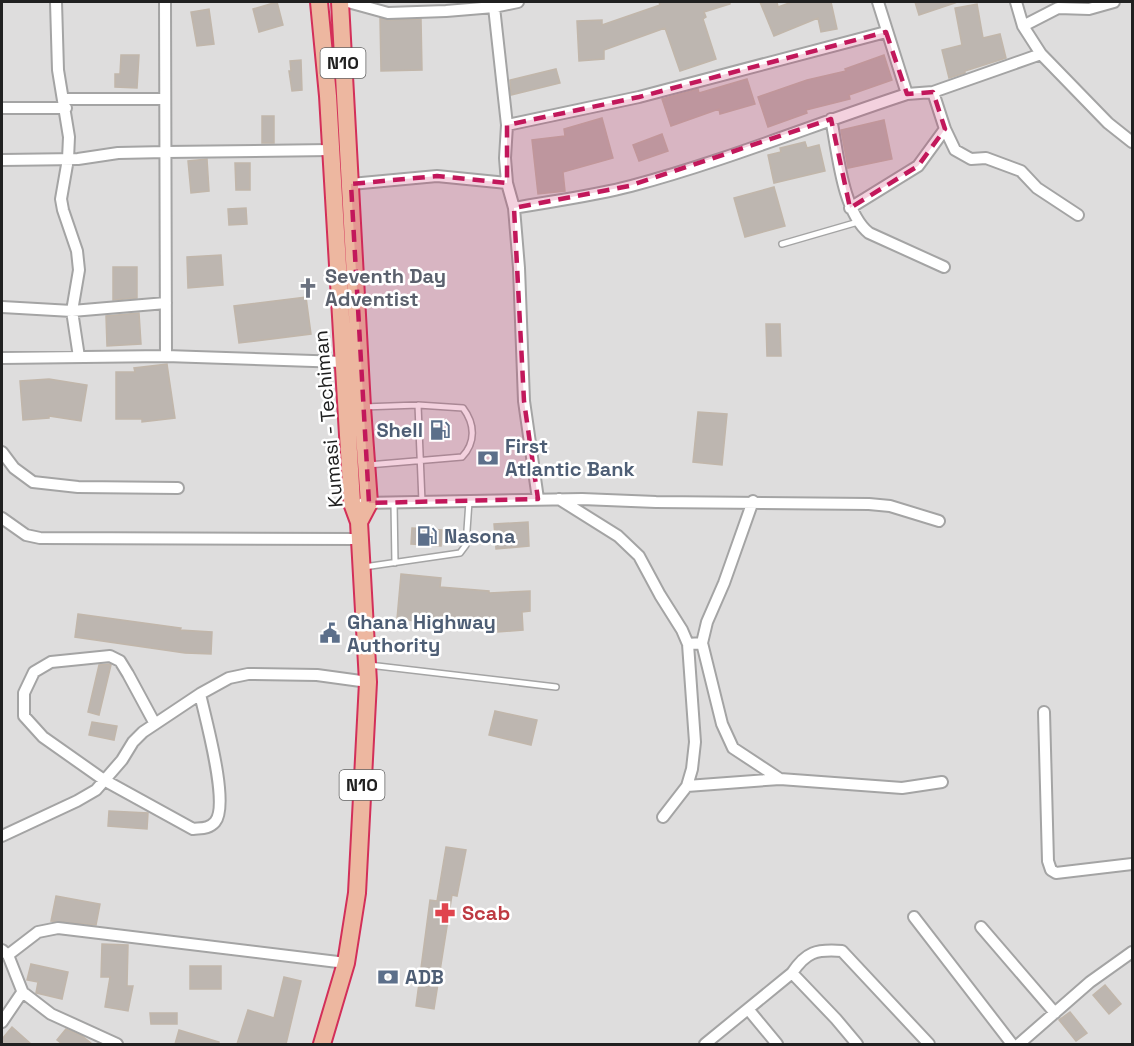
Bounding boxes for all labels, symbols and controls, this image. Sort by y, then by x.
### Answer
road number: N10 [320,48,366,78]
place label: Seventh Day Adventist [325,263,446,312]
church icon: Seventh Day Adventist [296,276,320,300]
street label: Kumasi - Techiman [307,329,349,509]
place label: Shell [376,417,423,443]
fuel station icon: Shell [428,418,452,442]
place label: First Atlantic Bank [505,433,635,482]
bank icon: First Atlantic Bank [476,446,500,470]
place label: Nasona [444,523,516,549]
fuel station icon: Nasona [415,524,439,548]
place label: Ghana Highway Authority [347,609,496,658]
public building icon: Ghana Highway Authority [318,621,342,645]
road number: N10 [340,770,385,800]
place label: Scab [462,900,510,926]
pharmacy icon: Scab [433,901,457,925]
place label: ADB [405,964,444,990]
bank icon: ADB [376,965,400,989]

